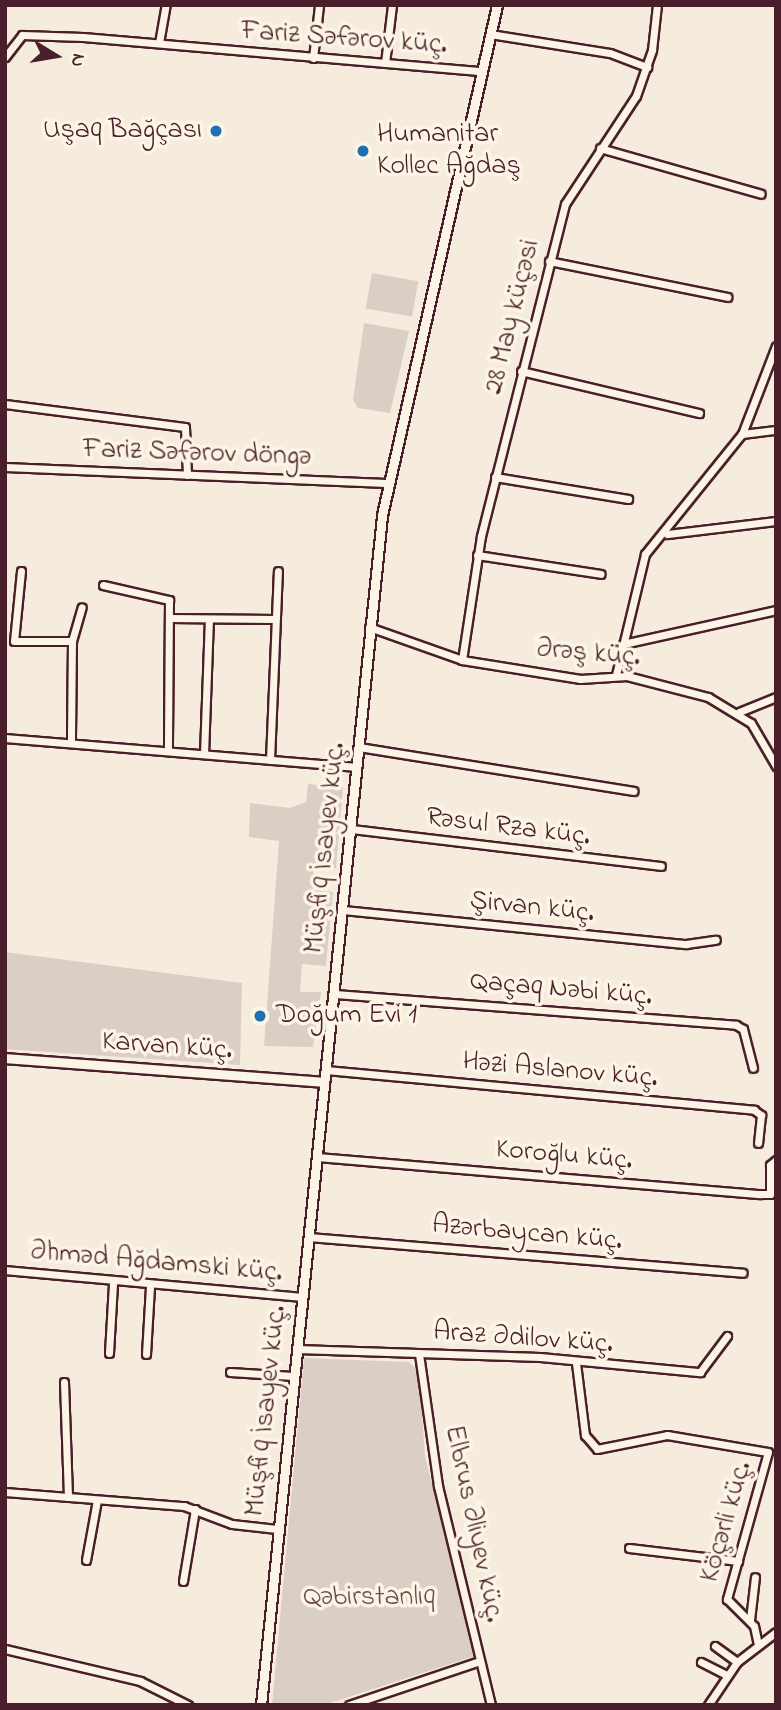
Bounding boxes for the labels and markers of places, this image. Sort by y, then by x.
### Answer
place label: Uşaq Bağçası [43,114,202,148]
place label: Humanitar Kollec Ağdaş [377,118,521,184]
marker: Uşaq Bağçası [208,123,224,139]
marker: Humanitar Kollec Ağdaş [355,143,371,159]
place label: Doğum Evi 1 [276,999,417,1033]
marker: Doğum Evi 1 [250,1006,270,1026]

